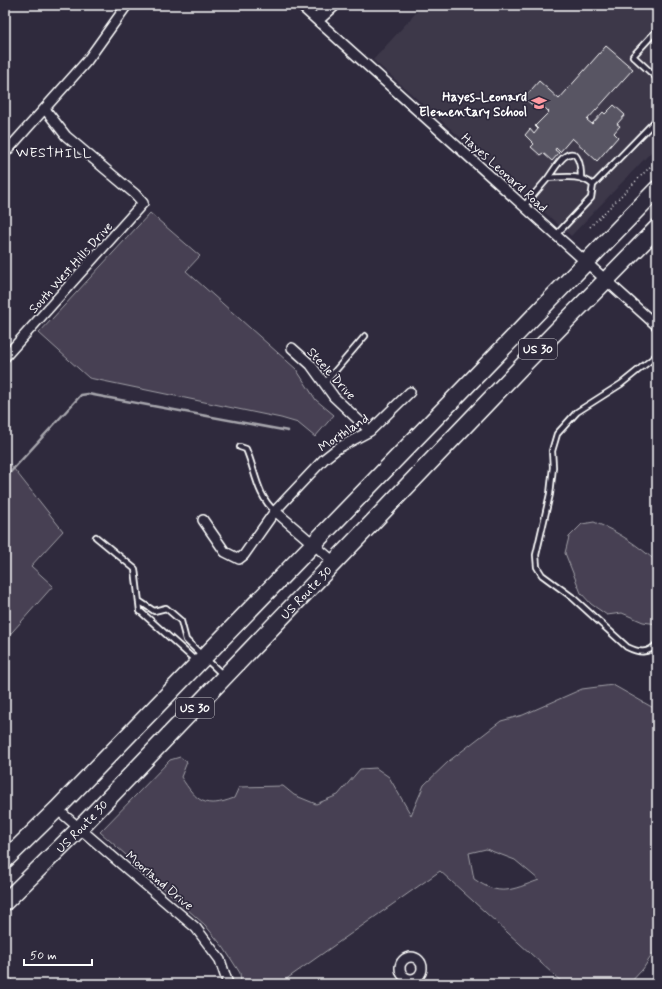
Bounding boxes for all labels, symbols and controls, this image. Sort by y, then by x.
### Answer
place label: Hayes-Leonard Elementary School [419,89,527,121]
school or university icon: Hayes-Leonard Elementary School [530,94,548,112]
street label: Hayes Leonard Road [457,130,551,216]
district label: WESTHILL [16,144,92,162]
street label: South West Hills Drive [25,218,117,317]
road number: US 30 [519,339,557,359]
street label: Steele Drive [303,344,359,404]
street label: Morthland [315,410,372,456]
street label: US Route 30 [277,563,337,624]
road number: US 30 [176,698,214,718]
street label: US Route 30 [53,797,113,857]
street label: Moorland Drive [121,848,197,915]
scale bar [24,941,92,967]
text: 50 m [30,948,57,964]

